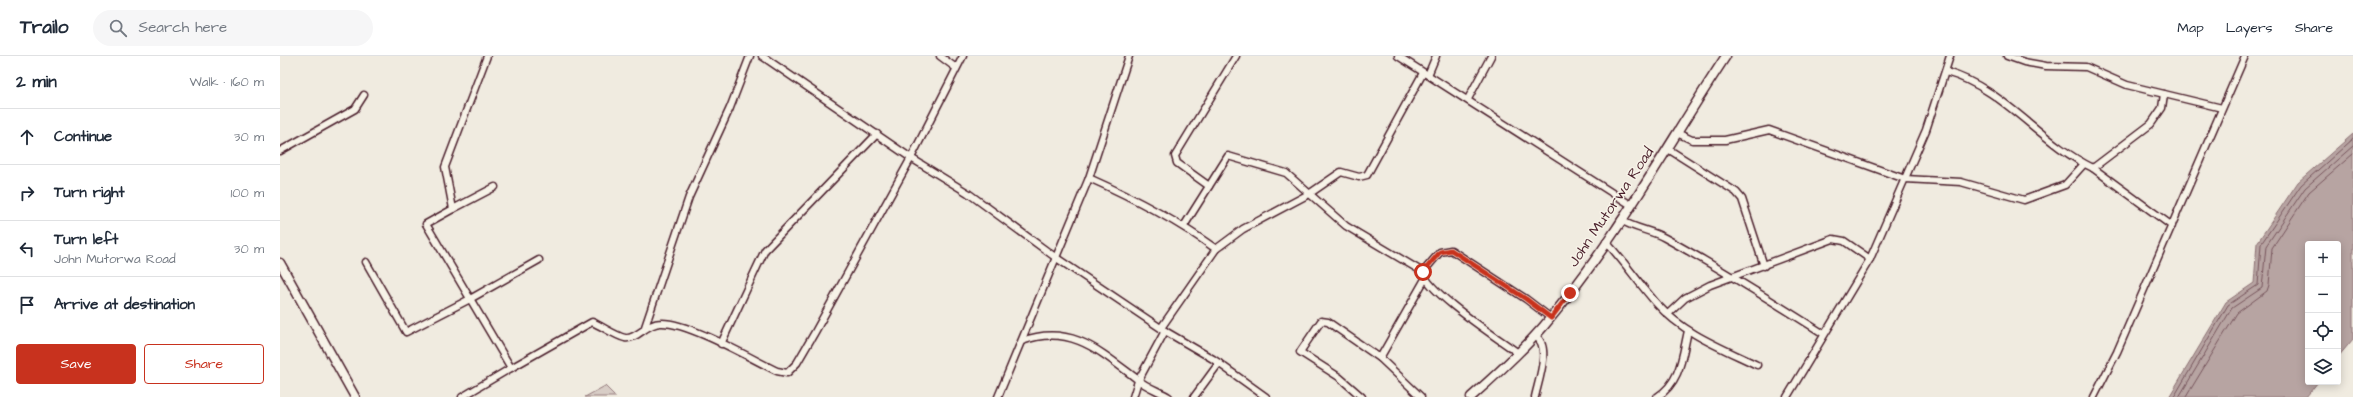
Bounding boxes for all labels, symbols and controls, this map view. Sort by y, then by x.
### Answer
search box [93,10,373,46]
text: Trailo [20,14,69,41]
icon: search [107,17,129,39]
text: Search here [139,17,227,38]
text: Map [2177,18,2204,38]
text: Layers [2226,18,2273,38]
text: Share [2295,18,2333,38]
text: 2 min [16,70,57,94]
text: Walk · 160 m [190,73,264,91]
icon: ahead [16,126,38,148]
text: Continue [54,126,112,147]
text: 30 m [234,128,264,146]
street label: John Mutorwa Road [1563,143,1659,271]
icon: right [16,182,38,204]
text: Turn right [54,182,125,203]
text: 100 m [231,184,264,202]
text: Turn left [54,229,118,250]
icon: left [16,238,38,260]
text: 30 m [234,240,264,258]
map controls [2305,241,2341,385]
button: + [2305,241,2341,277]
text: John Mutorwa Road [54,250,176,268]
route start [1414,263,1432,281]
button: − [2305,277,2341,313]
route end [1561,284,1579,302]
icon: arrive [16,294,38,316]
text: Arrive at destination [54,294,195,315]
button: locate [2305,313,2341,349]
button: Save [16,344,136,384]
button: Share [144,344,264,384]
button: layers [2305,349,2341,385]

